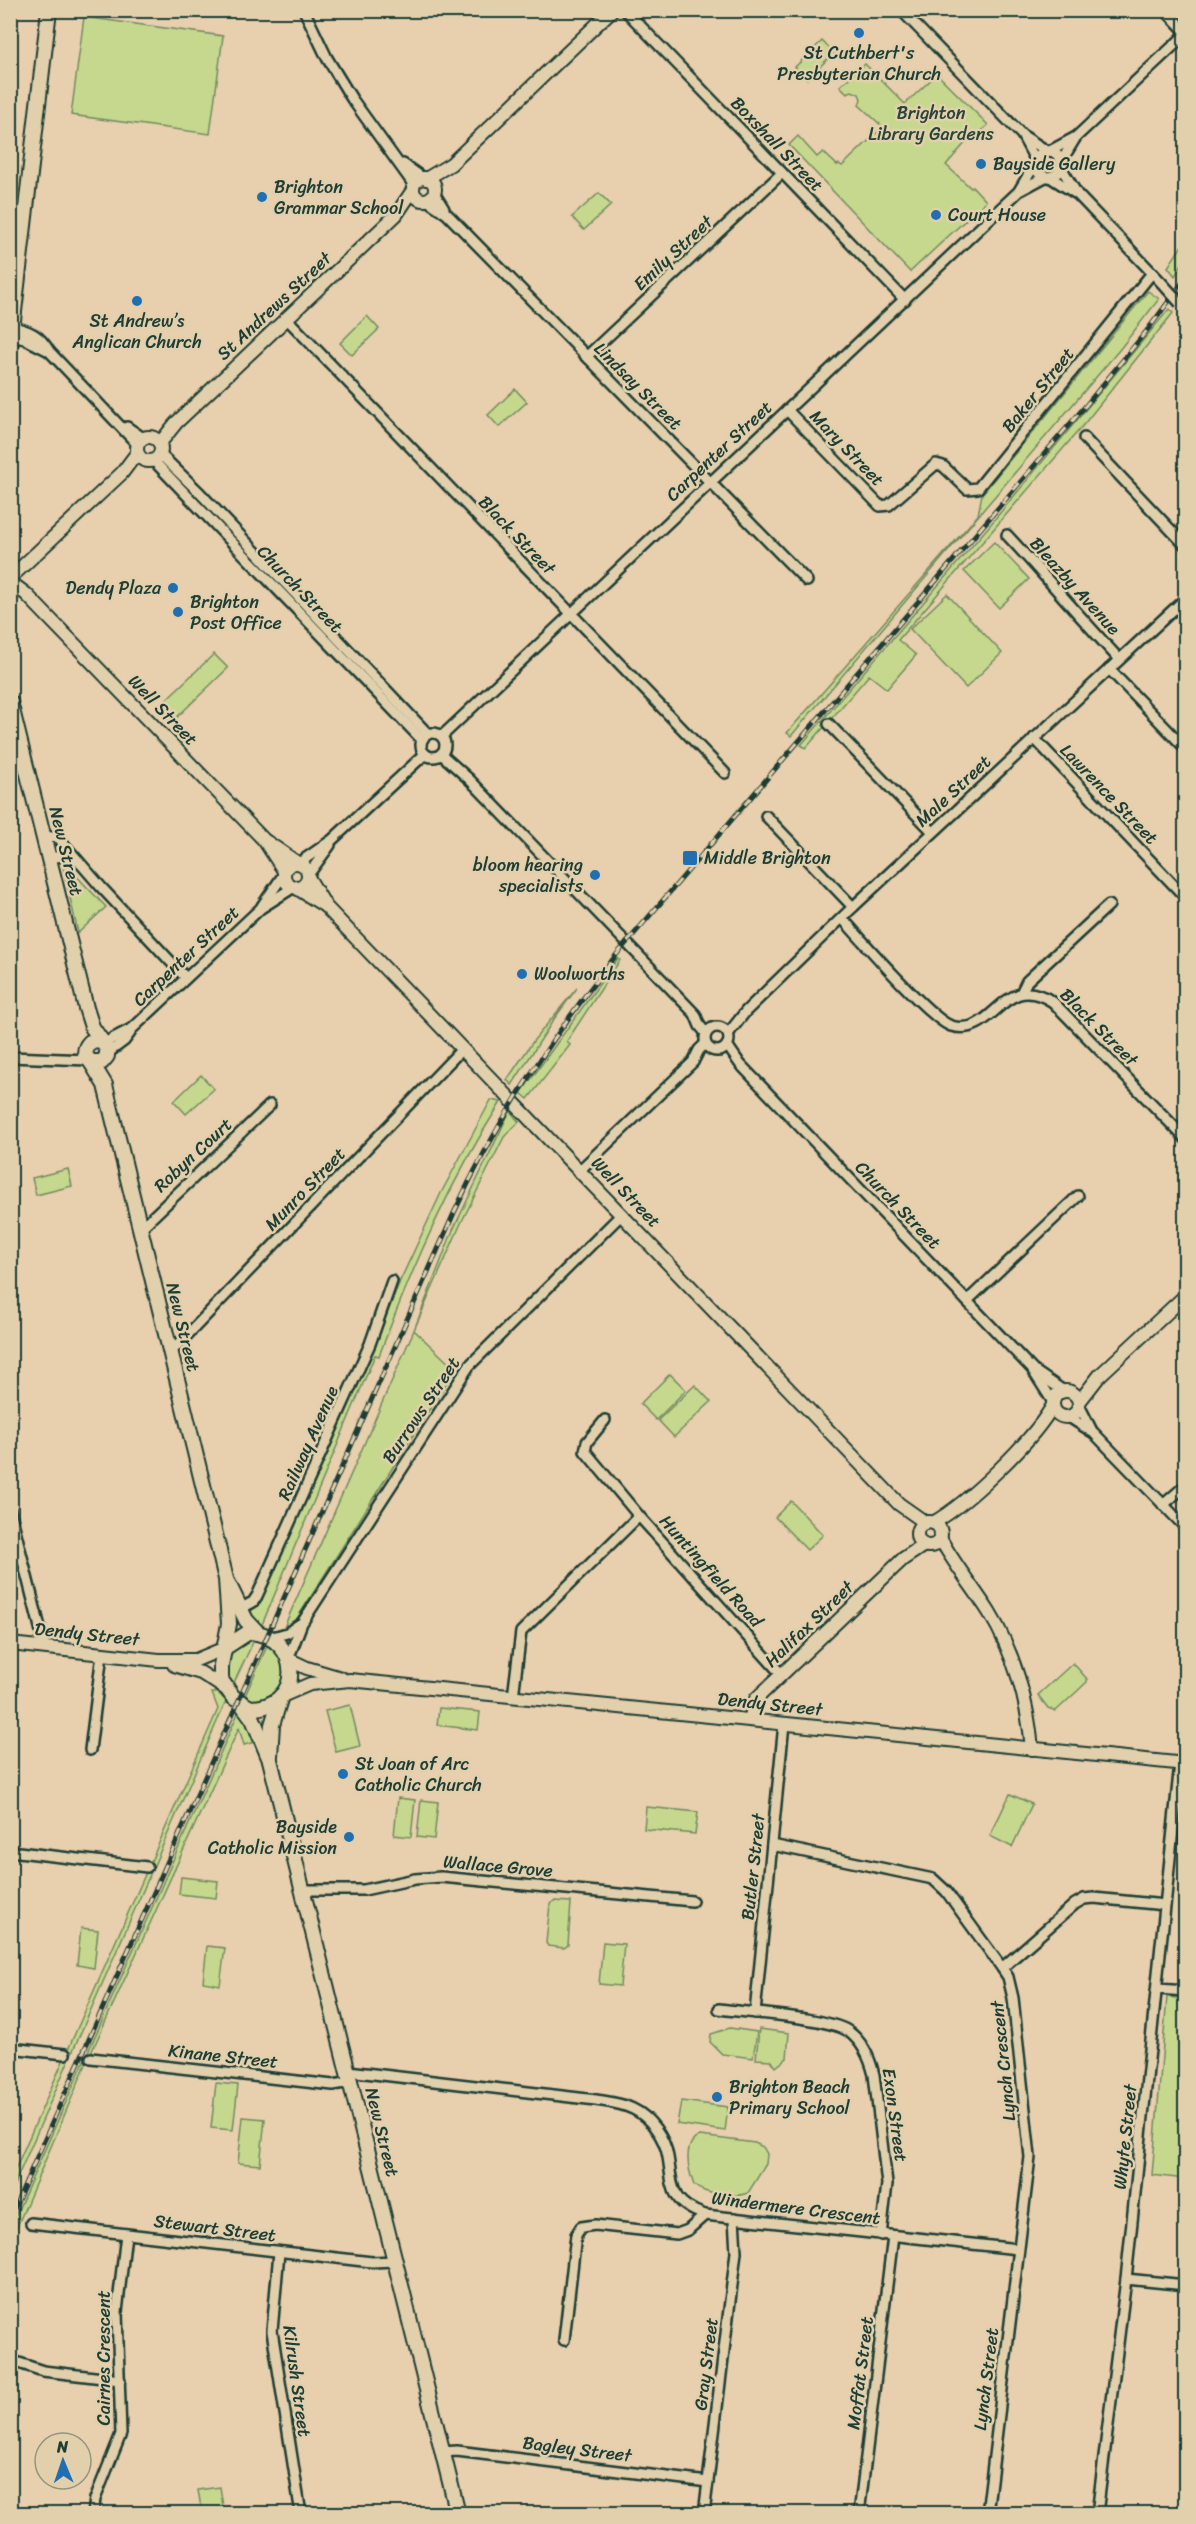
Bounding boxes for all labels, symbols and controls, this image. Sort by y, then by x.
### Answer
marker: St Cuthbert's Presbyterian Church [852,26,866,40]
place label: St Cuthbert's Presbyterian Church [777,37,941,90]
street label: Boxshall Street [723,88,832,200]
park label: Brighton Library Gardens [868,97,994,150]
place label: Bayside Gallery [993,148,1116,180]
marker: Bayside Gallery [974,157,988,171]
place label: Brighton Grammar School [274,171,404,224]
marker: Brighton Grammar School [255,190,269,204]
place label: Court House [948,199,1046,231]
street label: Emily Street [625,207,721,299]
marker: Court House [929,208,943,222]
street label: St Andrews Street [209,243,340,368]
marker: St Andrew’s Anglican Church [130,294,144,308]
place label: St Andrew’s Anglican Church [71,305,202,358]
street label: Lindsay Street [586,334,690,438]
street label: Baker Street [993,340,1083,440]
street label: Carpenter Street [658,392,780,509]
street label: Mary Street [802,402,892,494]
street label: Black Street [470,488,564,583]
street label: Bleazby Avenue [1021,529,1129,643]
street label: Church Street [249,537,351,641]
place label: Dendy Plaza [66,572,162,604]
marker: Dendy Plaza [166,581,180,595]
place label: Brighton Post Office [190,586,282,639]
marker: Brighton Post Office [171,605,185,619]
street label: Well Street [120,666,206,754]
street label: Lawrence Street [1052,736,1166,852]
street label: Male Street [907,747,999,835]
street label: New Street [39,803,93,899]
place label: Middle Brighton [704,842,831,874]
place label: bloom hearing specialists [473,849,584,902]
marker: Middle Brighton [681,849,699,867]
marker: bloom hearing specialists [588,868,602,882]
street label: Carpenter Street [125,897,247,1014]
place label: Woolworths [534,958,625,990]
marker: Woolworths [515,967,529,981]
street label: Black Street [1052,980,1147,1075]
street label: Robyn Court [146,1109,240,1200]
street label: Munro Street [256,1139,354,1239]
street label: Well Street [583,1148,669,1236]
street label: Church Street [847,1153,949,1257]
street label: New Street [156,1279,210,1375]
street label: Burrows Street [373,1350,469,1470]
street label: Railway Avenue [268,1380,348,1506]
street label: Huntingfield Road [651,1507,772,1636]
street label: Halifax Street [757,1572,862,1675]
street label: Dendy Street [33,1613,142,1655]
street label: Dendy Street [716,1683,825,1725]
place label: St Joan of Arc Catholic Church [355,1748,482,1801]
marker: St Joan of Arc Catholic Church [336,1767,350,1781]
place label: Bayside Catholic Mission [208,1811,337,1864]
street label: Butler Street [731,1811,775,1922]
marker: Bayside Catholic Mission [342,1830,356,1844]
street label: Wallace Grove [442,1845,554,1887]
street label: Lynch Crescent [981,1998,1025,2123]
street label: Kinane Street [167,2034,280,2078]
street label: Exon Street [873,2066,917,2164]
place label: Brighton Beach Primary School [729,2071,851,2124]
street label: Whyte Street [1104,2082,1147,2191]
street label: New Street [355,2084,409,2180]
marker: Brighton Beach Primary School [710,2090,724,2104]
street label: Windermere Crescent [710,2182,882,2234]
street label: Stewart Street [152,2205,278,2251]
street label: Cairnes Crescent [88,2290,120,2426]
street label: Moffat Street [837,2314,883,2431]
street label: Gray Street [684,2316,728,2412]
street label: Kilrush Street [273,2323,321,2439]
street label: Lynch Street [964,2326,1008,2432]
street label: Bagley Street [521,2426,634,2472]
north arrow [33,2431,93,2491]
text: N [55,2432,69,2461]

